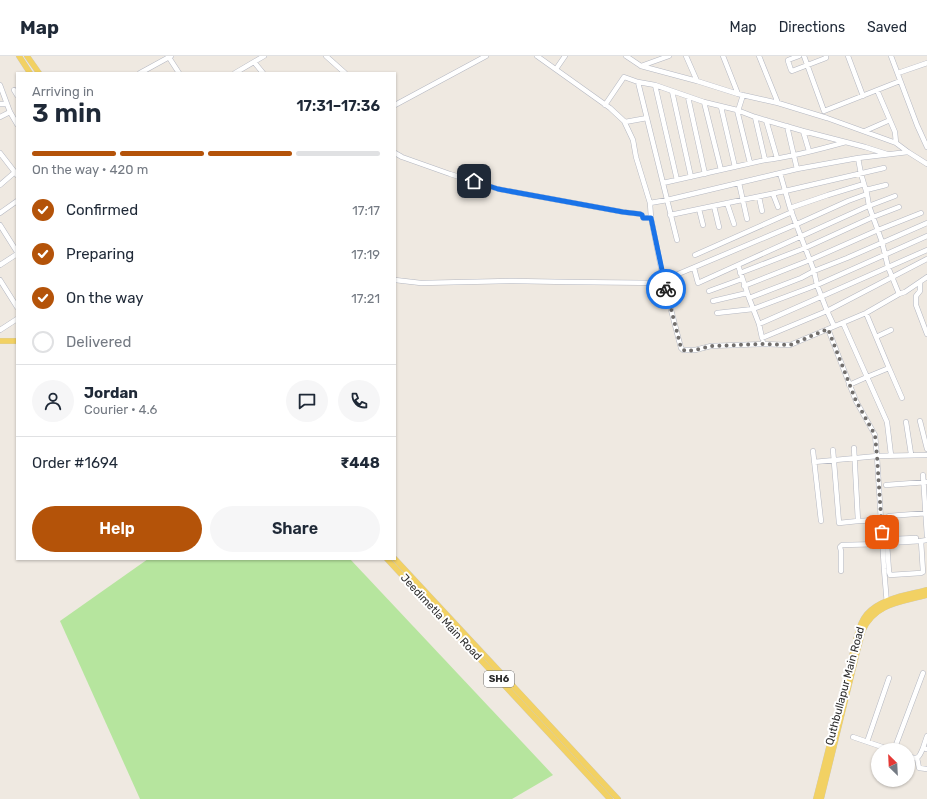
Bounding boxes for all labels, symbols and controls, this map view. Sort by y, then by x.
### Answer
text: Map [20,16,59,39]
text: Map [730,19,757,36]
text: Directions [779,19,845,36]
text: Saved [867,19,907,36]
text: Arriving in [32,84,94,99]
text: 17:31–17:36 [296,97,380,115]
text: 3 min [32,98,102,129]
text: On the way · 420 m [32,162,148,177]
pin [457,164,491,198]
icon: home [463,170,485,192]
icon: check [32,199,54,221]
text: Confirmed [66,201,138,219]
text: 17:17 [352,203,380,218]
icon: check [32,243,54,265]
text: Preparing [66,245,134,263]
text: 17:19 [351,247,380,262]
courier [646,269,686,309]
icon: bike [655,278,677,300]
icon: check [32,287,54,309]
text: On the way [66,289,144,307]
text: 17:21 [351,291,380,306]
text: Delivered [66,333,131,351]
button: person [32,380,74,422]
button: chat [286,380,328,422]
button: phone [338,380,380,422]
text: Jordan [84,384,138,402]
text: Courier · 4.6 [84,402,157,417]
text: Order #1694 [32,454,118,472]
text: ₹448 [340,454,380,472]
button: Help [32,506,202,552]
button: Share [210,506,380,552]
pin [865,515,899,549]
icon: bag [871,521,893,543]
street label: Jeedimetla Main Road [398,571,484,663]
street label: Quthbullapur Main Road [823,625,867,747]
road number: SH6 [484,671,514,687]
north arrow [871,743,915,787]
map controls [871,743,915,787]

